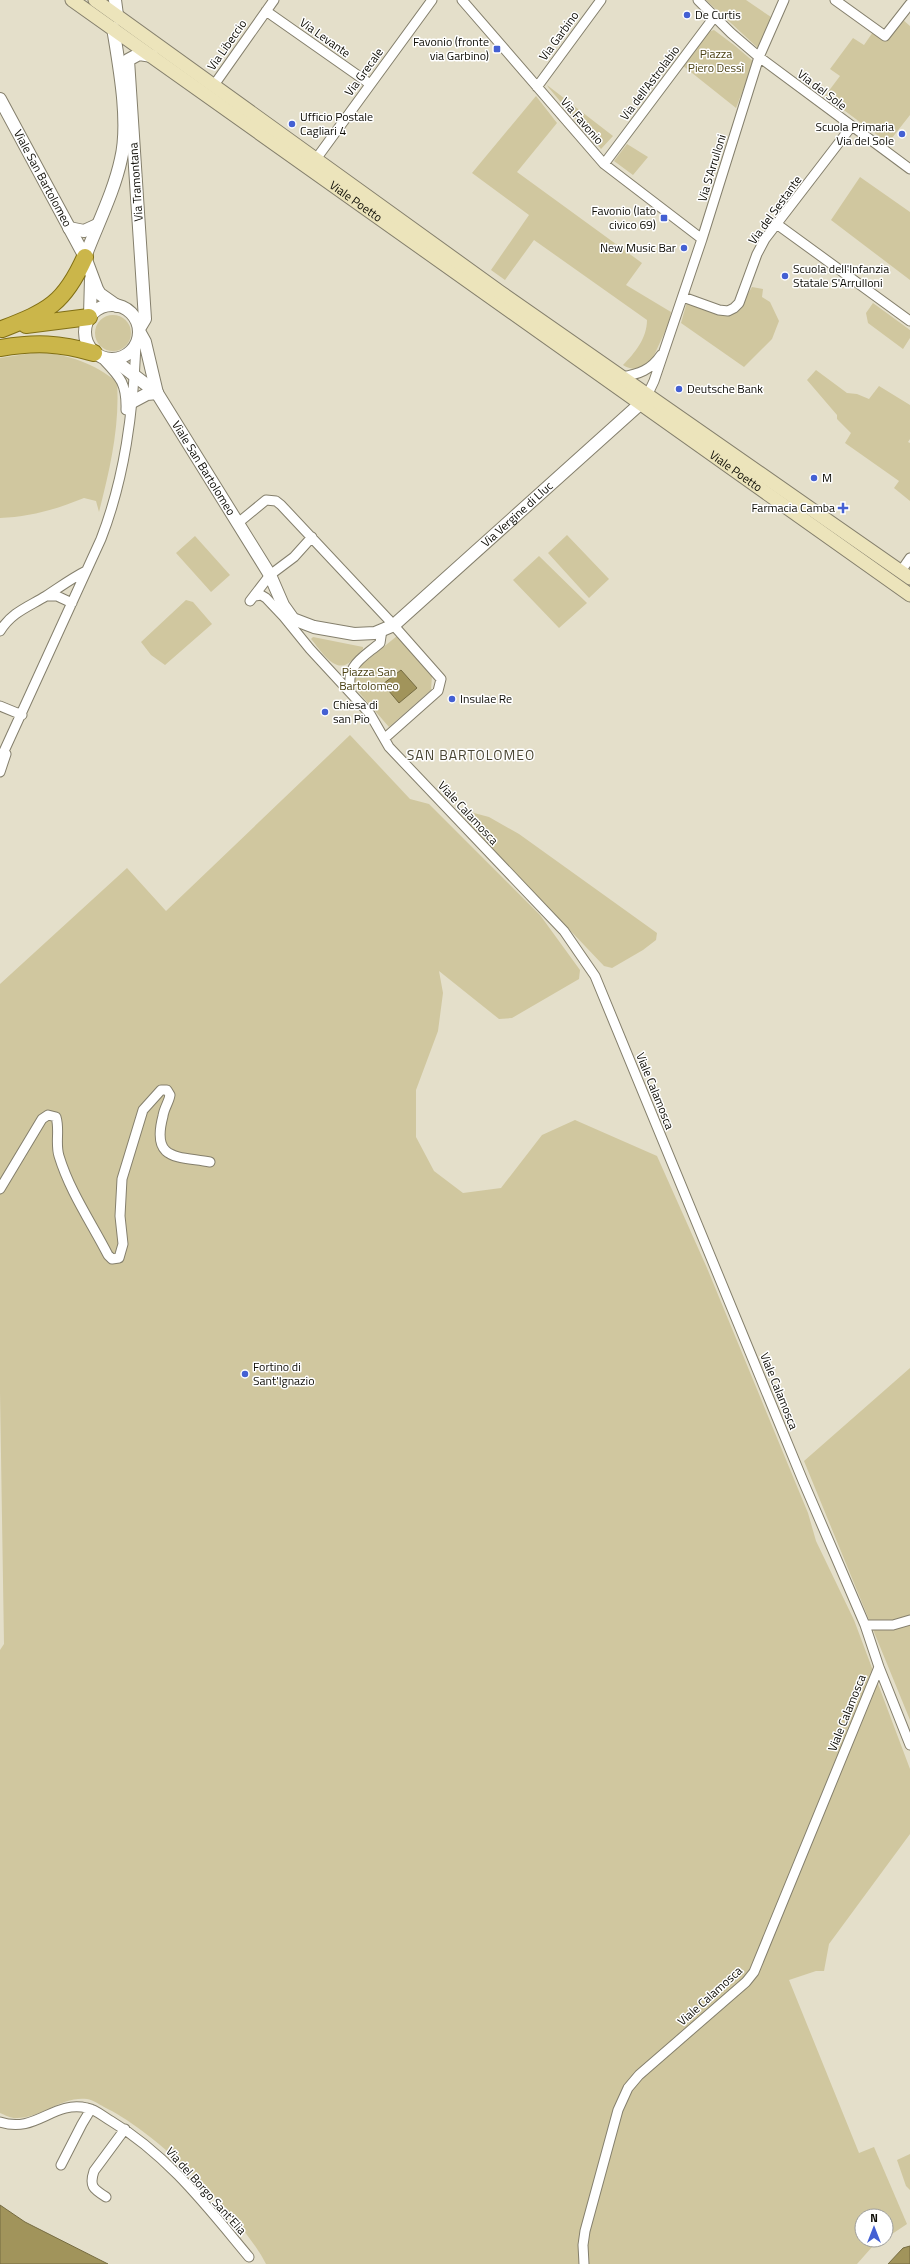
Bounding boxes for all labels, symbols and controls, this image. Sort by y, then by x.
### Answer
place label: De Curtis [695,5,741,24]
street label: Via Garbino [534,7,583,65]
marker: De Curtis [682,10,692,20]
street label: Via Levante [296,13,355,62]
street label: Via Libeccio [202,15,251,74]
place label: Favonio (fronte via Garbino) [413,32,489,65]
street label: Via dell'Astrolabio [615,41,684,124]
street label: Via Grecale [340,44,388,100]
marker: Favonio (fronte via Garbino) [492,44,502,54]
park label: Piazza Piero Dessì [688,44,745,77]
street label: Via del Sole [794,65,851,115]
street label: Via Favonio [556,93,608,149]
place label: Ufficio Postale Cagliari 4 [300,107,373,140]
place label: Scuola Primaria Via del Sole [815,117,894,150]
marker: Ufficio Postale Cagliari 4 [287,119,297,129]
street label: Viale San Bartolomeo [9,126,77,230]
marker: Scuola Primaria Via del Sole [897,129,907,139]
street label: Via S'Arrulloni [692,132,731,204]
street label: Via Tramontana [123,142,148,222]
street label: Via del Sestante [743,171,806,248]
street label: Viale Poetto [326,176,387,227]
place label: Favonio (lato civico 69) [592,201,656,234]
marker: Favonio (lato civico 69) [659,213,669,223]
place label: New Music Bar [600,238,676,257]
marker: New Music Bar [679,243,689,253]
place label: Scuola dell'Infanzia Statale S'Arrulloni [793,259,889,292]
marker: Scuola dell'Infanzia Statale S'Arrulloni [780,271,790,281]
place label: Deutsche Bank [687,379,763,398]
marker: Deutsche Bank [674,384,684,394]
street label: Viale San Bartolomeo [167,417,241,519]
street label: Viale Poetto [705,445,767,496]
place label: M [822,468,832,487]
marker: M [809,473,819,483]
street label: Via Vergine di Lluc [477,477,557,551]
place label: Farmacia Camba [751,498,835,517]
marker: Farmacia Camba [838,503,848,513]
park label: Piazza San Bartolomeo [339,662,399,695]
place label: Insulae Re [460,689,512,708]
marker: Insulae Re [447,694,457,704]
place label: Chiesa di san Pio [333,695,378,728]
marker: Chiesa di san Pio [320,707,330,717]
district label: SAN BARTOLOMEO [407,744,535,765]
street label: Viale Calamosca [434,776,503,849]
street label: Viale Calamosca [631,1049,680,1132]
street label: Viale Calamosca [755,1349,804,1432]
place label: Fortino di Sant'Ignazio [253,1357,315,1390]
marker: Fortino di Sant'Ignazio [240,1369,250,1379]
street label: Viale Calamosca [822,1671,871,1754]
street label: Viale Calamosca [673,1961,746,2030]
street label: Via del Borgo Sant'Elia [162,2142,251,2239]
north arrow [854,2208,894,2248]
text: N [870,2210,878,2226]

